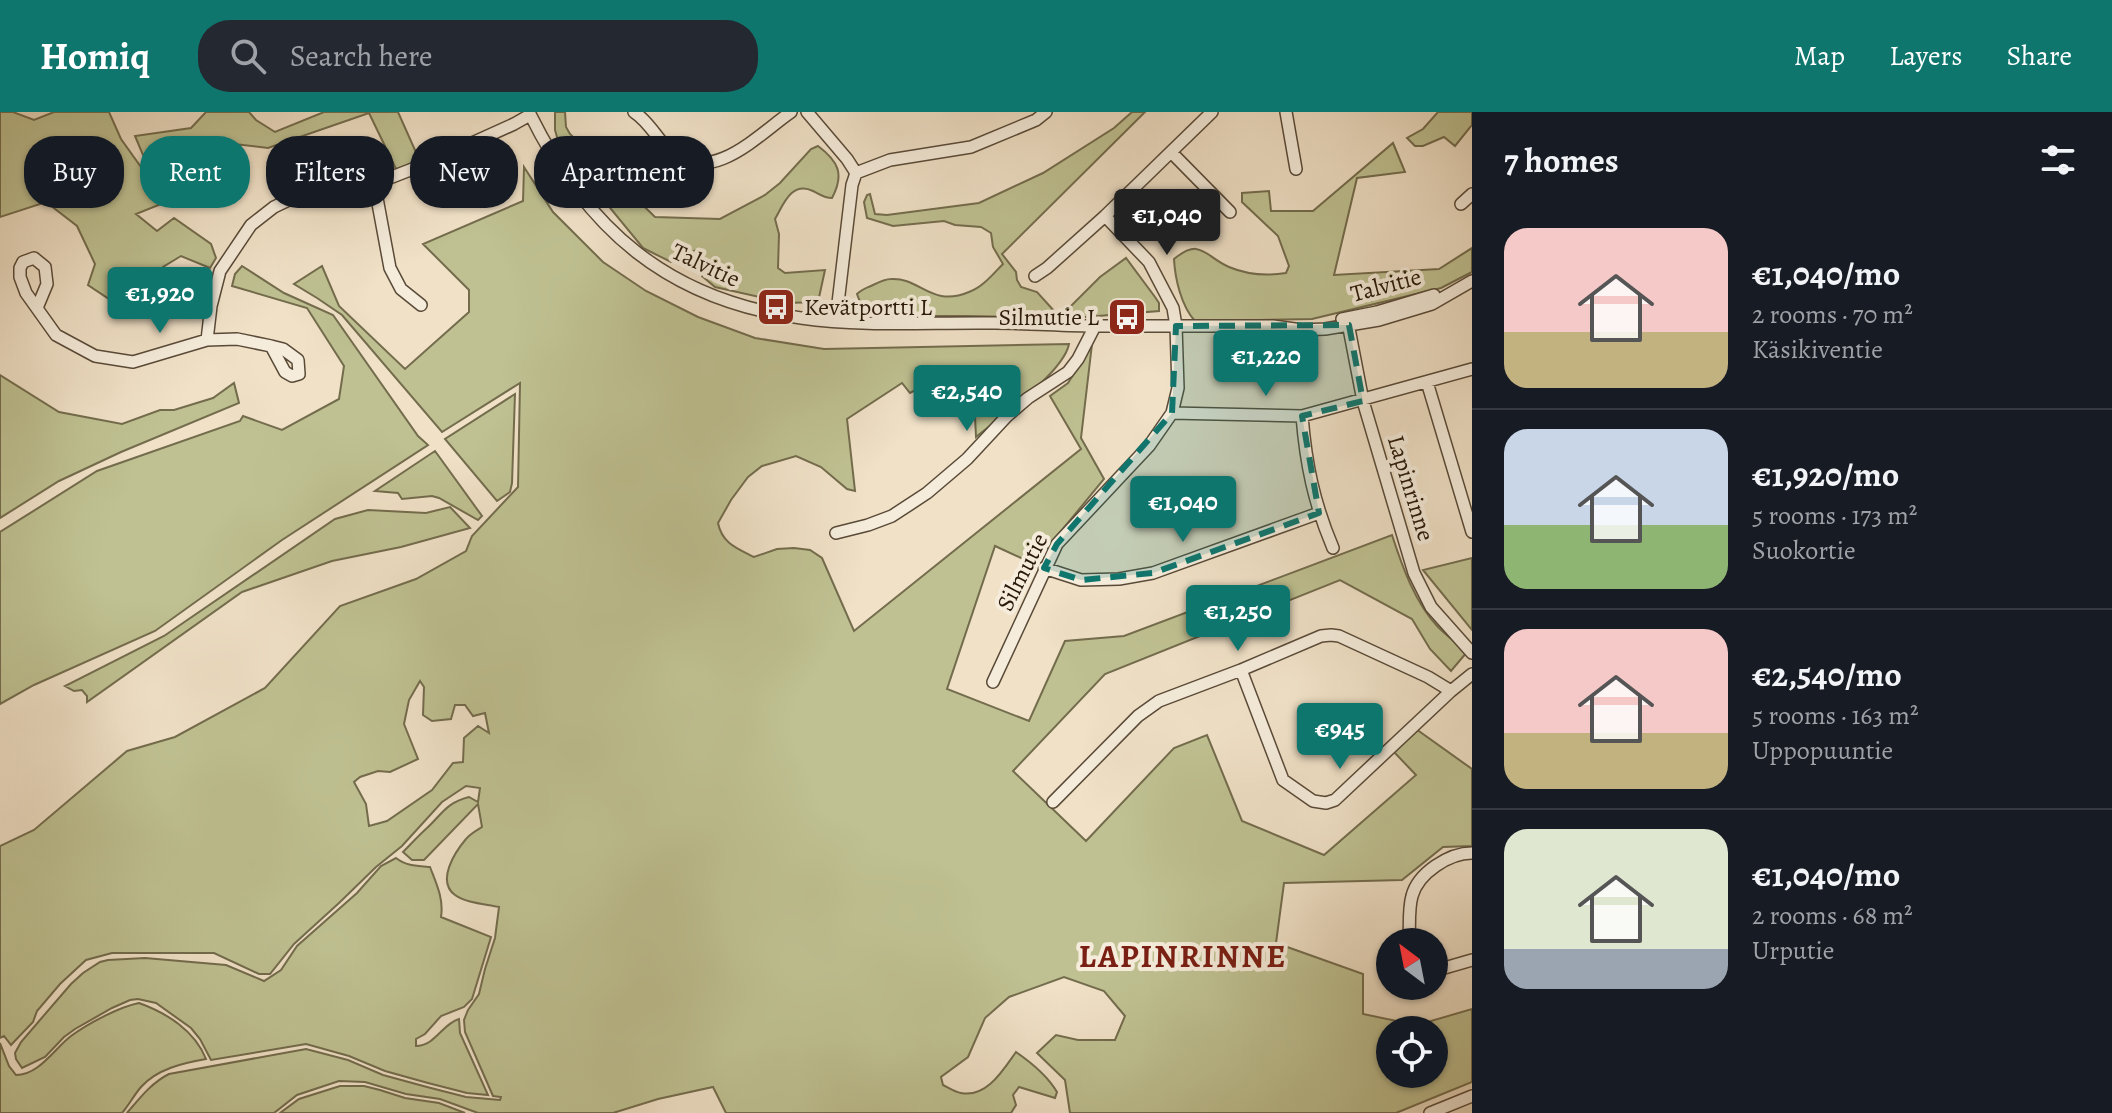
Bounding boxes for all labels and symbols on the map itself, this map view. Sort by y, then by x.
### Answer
pin: €1,040 [1102,189,1232,257]
street label: Talvitie [667,235,745,295]
street label: Talvitie [1347,260,1425,310]
pin: €1,920 [95,267,225,335]
bus stop icon: Kevätportti L [755,286,797,328]
place label: Kevätportti L [804,291,933,323]
bus stop icon: Silmutie L [1106,296,1148,338]
place label: Silmutie L [999,301,1100,333]
pin: €1,220 [1201,330,1331,398]
pin: €2,540 [902,365,1032,433]
street label: Lapinrinne [1380,431,1442,545]
pin: €1,040 [1118,476,1248,544]
street label: Silmutie [989,528,1055,616]
pin: €1,250 [1173,585,1303,653]
pin: €945 [1293,703,1387,771]
north arrow [1376,928,1448,1000]
district label: LAPINRINNE [1079,934,1287,978]

